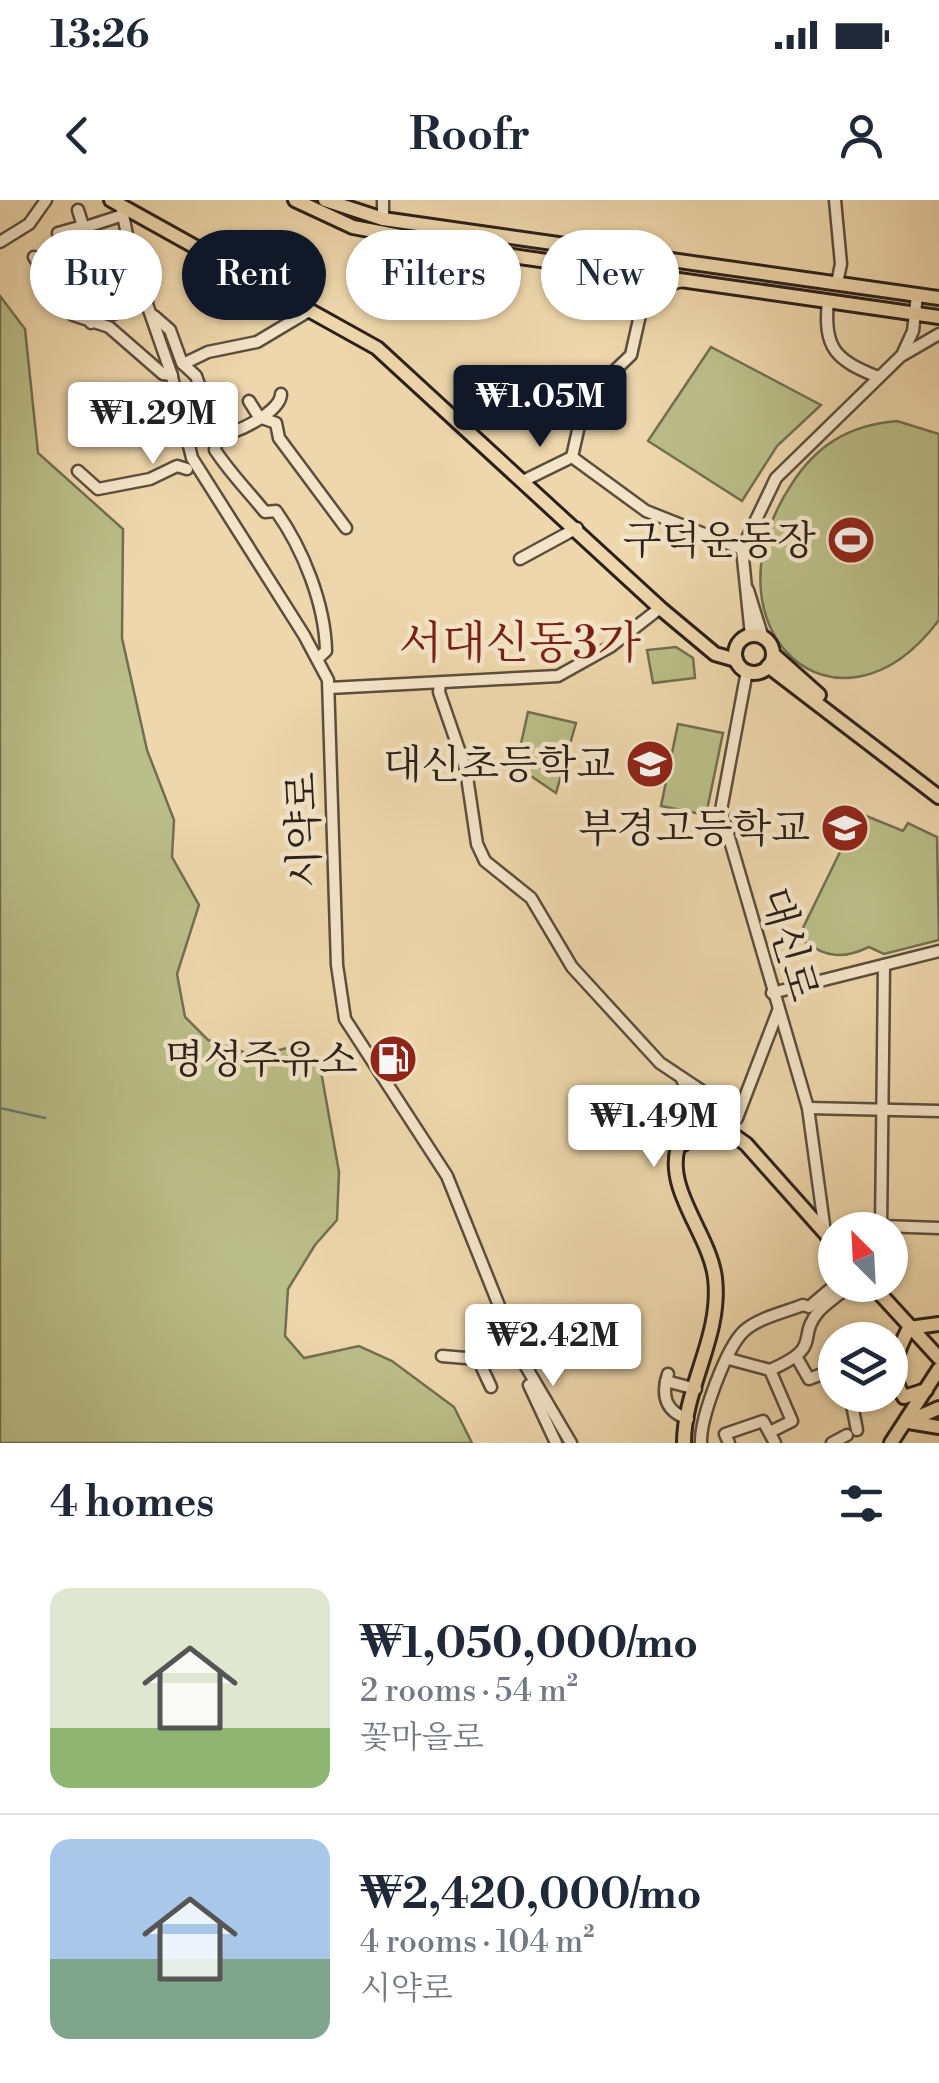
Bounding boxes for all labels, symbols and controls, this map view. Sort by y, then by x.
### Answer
text: 13:26 [50,12,149,59]
text: Roofr [409,107,530,164]
icon: back [50,108,105,163]
icon: person [834,108,889,163]
chip: Buy [30,230,162,320]
chip: Rent [182,230,326,320]
chip: Filters [346,230,521,320]
chip: New [541,230,679,320]
pin: ₩1.05M [459,365,621,450]
text: ₩1.05M [475,377,605,417]
pin: ₩1.29M [72,382,234,467]
text: ₩1.29M [90,394,216,434]
sports icon: 구덕운동장 [825,514,877,566]
place label: 구덕운동장 [623,517,816,567]
district label: 서대신동3가 [399,616,642,673]
school or university icon: 대신초등학교 [624,738,676,790]
place label: 대신초등학교 [383,741,615,791]
street label: 시약로 [278,771,332,889]
school or university icon: 부경고등학교 [819,802,871,854]
place label: 부경고등학교 [578,805,810,855]
street label: 대신로 [748,882,828,1007]
fuel station icon: 명성주유소 [367,1033,419,1085]
place label: 명성주유소 [165,1036,358,1086]
pin: ₩1.49M [573,1085,735,1170]
text: ₩1.49M [590,1097,718,1137]
north arrow [818,1212,908,1302]
map controls [818,1212,908,1412]
pin: ₩2.42M [472,1304,634,1389]
text: ₩2.42M [487,1316,619,1356]
button: layers [818,1322,908,1412]
icon: filters [834,1476,889,1531]
text: 4 homes [50,1477,214,1530]
text: ₩1,050,000/mo [360,1618,698,1671]
icon: home [130,1628,250,1748]
text: 2 rooms · 54 m² [360,1671,578,1711]
text: 꽃마을로 [360,1718,484,1758]
text: ₩2,420,000/mo [360,1869,702,1922]
icon: home [130,1879,250,1999]
text: 4 rooms · 104 m² [360,1922,594,1962]
text: 시약로 [360,1969,453,2009]

